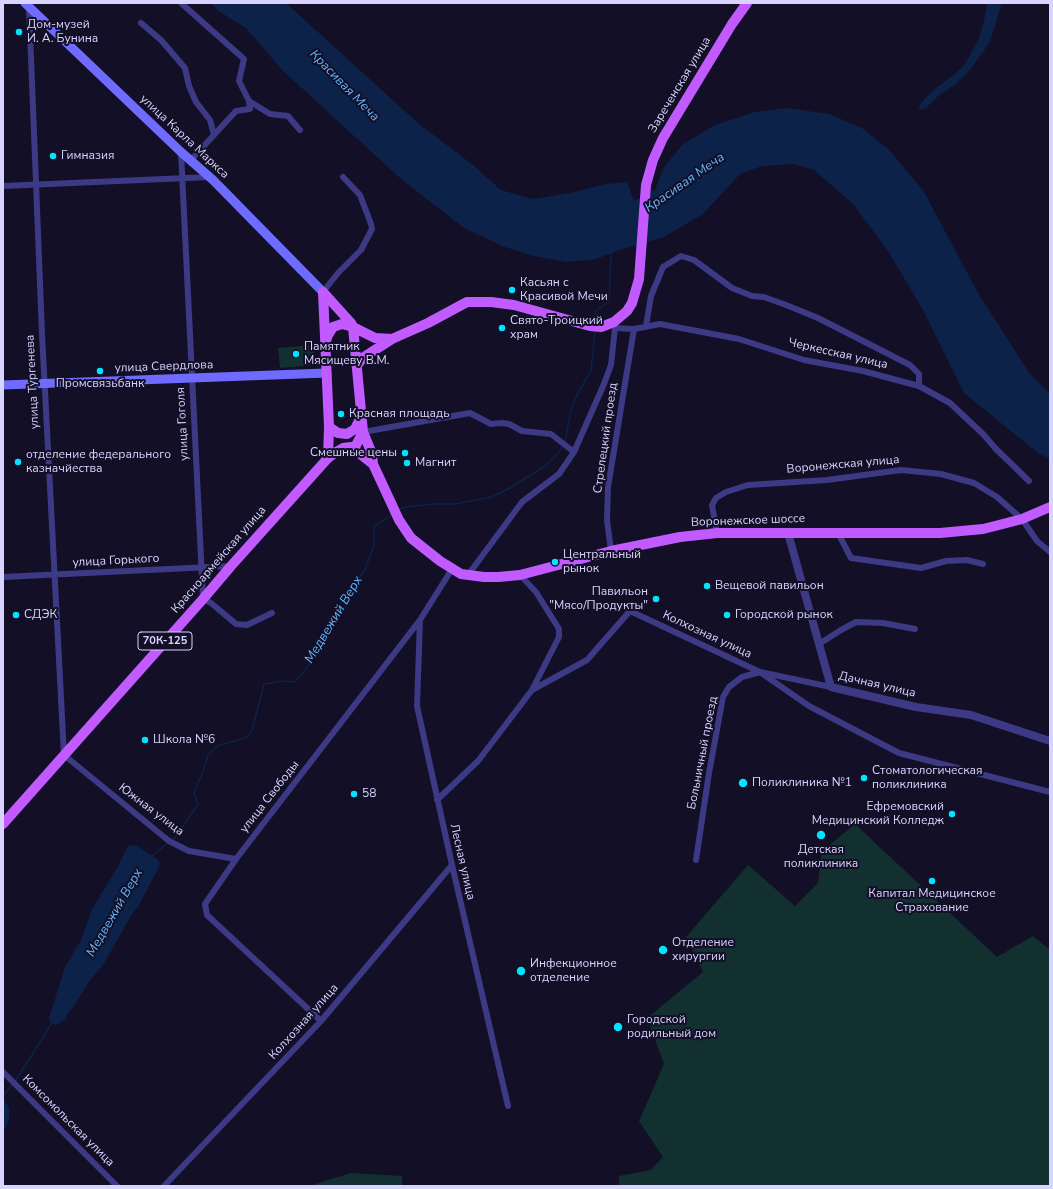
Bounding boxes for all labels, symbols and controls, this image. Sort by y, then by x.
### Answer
place label: Дом-музей И. А. Бунина [27,18,98,46]
marker: Дом-музей И. А. Бунина [14,27,24,37]
street label: Зареченская улица [646,34,714,136]
water label: Красивая Меча [306,47,382,125]
street label: улица Карла Маркса [137,92,231,182]
place label: Гимназия [61,149,114,163]
water label: Красивая Меча [642,150,728,216]
marker: Гимназия [48,151,58,161]
place label: Касьян с Красивой Мечи [520,276,608,304]
marker: Касьян с Красивой Мечи [507,285,517,295]
place label: Свято-Троицкий храм [510,314,603,342]
marker: Свято-Троицкий храм [497,323,507,333]
street label: улица Тургенева [23,334,43,430]
street label: Черкесская улица [787,336,889,372]
place label: Памятник Мясищеву В.М. [304,340,389,368]
marker: Памятник Мясищеву В.М. [291,349,301,359]
street label: улица Свердлова [114,358,214,376]
marker: Промсвязьбанк [95,366,105,376]
place label: Промсвязьбанк [56,377,144,391]
street label: Стрелецкий проезд [591,382,621,494]
street label: улица Гоголя [174,387,192,461]
place label: Красная площадь [349,407,450,421]
marker: Красная площадь [336,409,346,419]
place label: Смешные цены [310,446,397,460]
place label: отделение федерального казначйества [26,448,171,476]
marker: Смешные цены [400,448,410,458]
street label: Воронежская улица [786,453,900,477]
place label: Магнит [415,456,456,470]
marker: отделение федерального казначйества [13,457,23,467]
marker: Магнит [402,458,412,468]
street label: Красноармейская улица [169,503,269,617]
street label: Воронежское шоссе [691,512,805,530]
place label: Центральный рынок [563,548,641,576]
street label: улица Горького [72,552,160,570]
marker: Центральный рынок [550,557,560,567]
water label: Медвежий Верх [302,574,366,666]
place label: Вещевой павильон [715,579,824,593]
marker: Вещевой павильон [702,581,712,591]
place label: Павильон "Мясо/Продукты" [549,585,648,613]
marker: Павильон "Мясо/Продукты" [651,594,661,604]
place label: СДЭК [24,608,57,622]
street label: Колхозная улица [660,608,754,662]
place label: Городской рынок [735,608,833,622]
marker: СДЭК [11,610,21,620]
marker: Городской рынок [722,610,732,620]
road number: 70К-125 [138,632,192,650]
street label: Дачная улица [837,669,917,701]
street label: Больничный проезд [685,695,721,811]
place label: Школа №6 [153,733,215,747]
marker: Школа №6 [140,735,150,745]
street label: улица Свободы [237,758,303,836]
place label: Стоматологическая поликлиника [872,764,982,792]
marker: Стоматологическая поликлиника [859,773,869,783]
place label: Поликлиника №1 [752,776,852,790]
marker: Поликлиника №1 [737,777,749,789]
street label: Южная улица [115,781,187,839]
place label: 58 [362,787,376,801]
marker: 58 [349,789,359,799]
place label: Ефремовский Медицинский Колледж [812,800,944,828]
marker: Ефремовский Медицинский Колледж [947,809,957,819]
street label: Лесная улица [446,823,478,901]
marker: Детская поликлиника [815,829,827,841]
place label: Детская поликлиника [784,843,858,871]
water label: Медвежий Верх [83,866,147,960]
marker: Капитал Медицинское Страхование [927,876,937,886]
place label: Капитал Медицинское Страхование [868,887,996,915]
place label: Отделение хирургии [672,936,734,964]
marker: Отделение хирургии [657,944,669,956]
place label: Инфекционное отделение [530,957,617,985]
marker: Инфекционное отделение [515,965,527,977]
street label: Колхозная улица [266,981,342,1063]
place label: Городской родильный дом [627,1013,716,1041]
marker: Городской родильный дом [612,1021,624,1033]
street label: Комсомольская улица [19,1072,117,1170]

